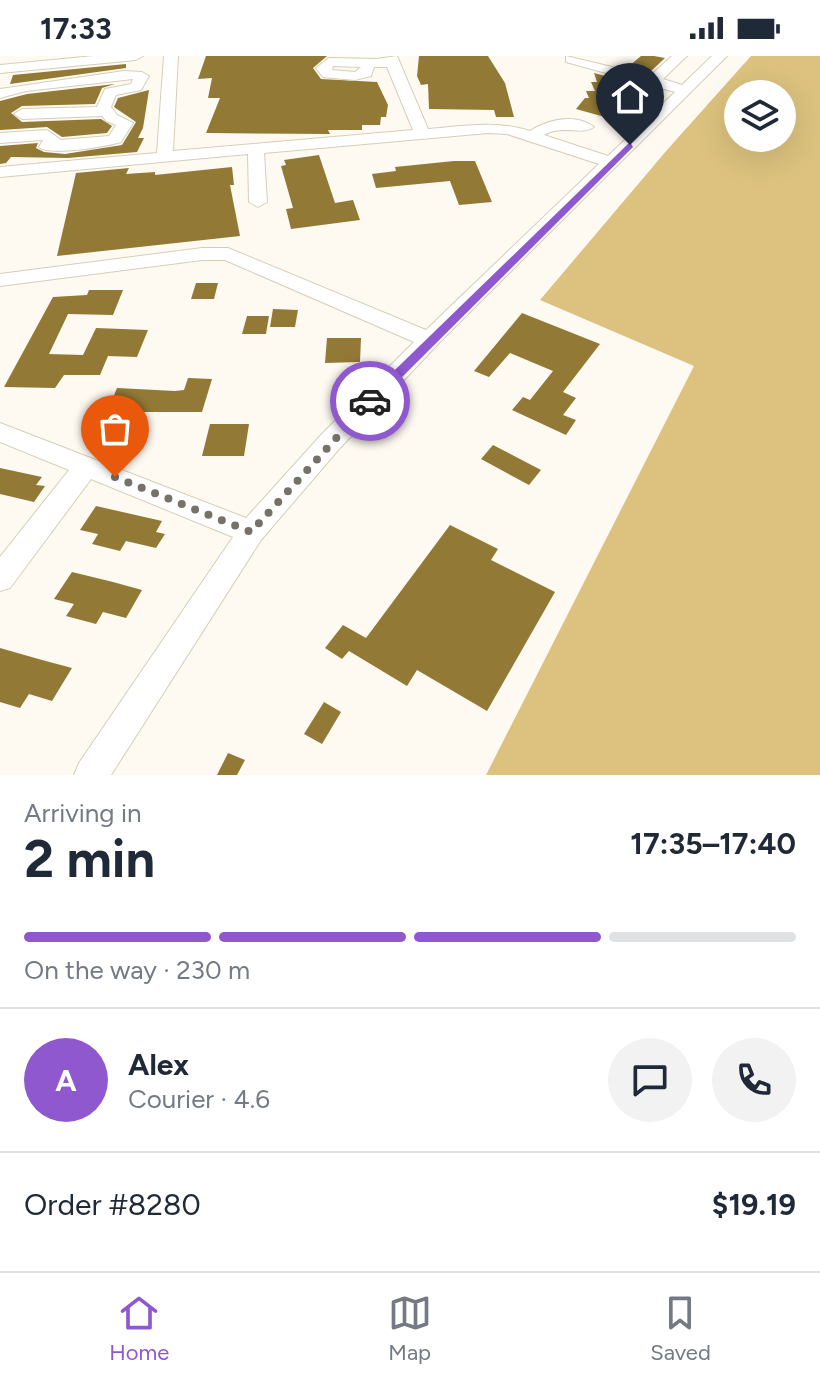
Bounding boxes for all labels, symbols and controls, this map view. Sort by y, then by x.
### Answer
text: 17:33 [40,10,112,47]
pin [596,63,664,145]
icon: home [608,75,652,119]
map controls [724,80,796,152]
button: layers [724,80,796,152]
courier [330,361,410,441]
icon: car [348,379,392,423]
pin [81,395,149,477]
icon: bag [93,407,137,451]
text: Arriving in [24,797,142,829]
text: 17:35–17:40 [630,825,796,862]
text: 2 min [24,828,155,890]
text: On the way · 230 m [24,954,250,986]
button: chat [608,1038,692,1122]
button: phone [712,1038,796,1122]
text: Alex [128,1046,189,1083]
text: A [55,1062,77,1099]
text: Courier · 4.6 [128,1083,270,1115]
text: Order #8280 [24,1186,201,1223]
text: $19.19 [712,1186,796,1223]
tab: Home [109,1291,169,1366]
tab: Map [388,1291,432,1366]
tab: Saved [650,1291,711,1366]

